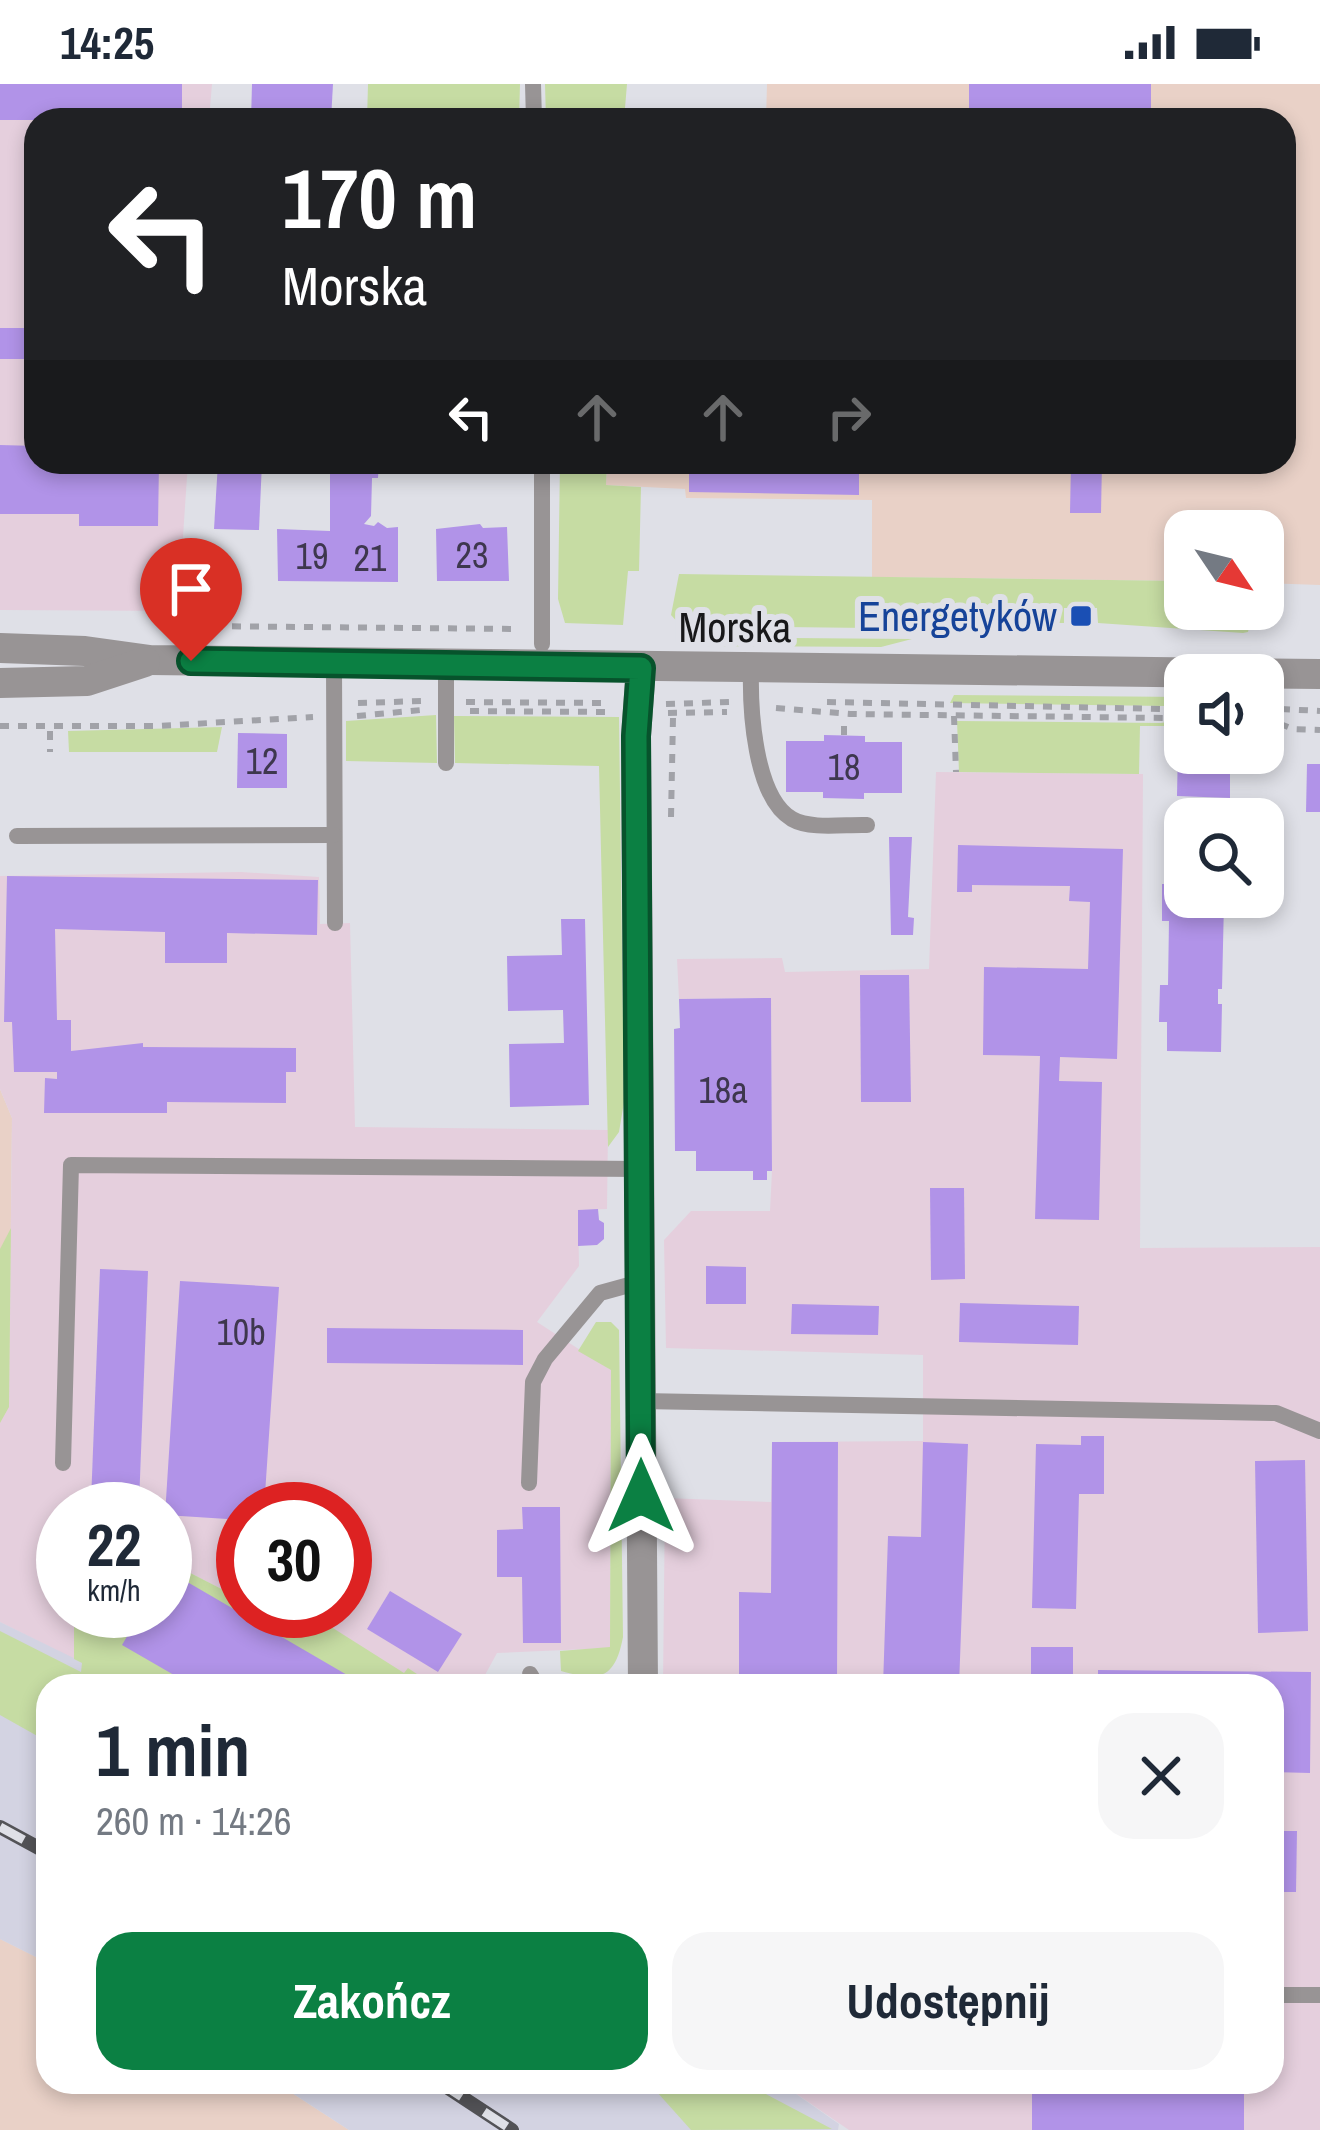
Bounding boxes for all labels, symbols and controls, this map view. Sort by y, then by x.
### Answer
text: 14:25 [60,12,154,73]
text: 170 m [282,141,477,254]
icon: left [84,156,240,312]
text: Morska [282,249,427,322]
icon: left [438,384,504,450]
icon: ahead [564,384,630,450]
icon: ahead [690,384,756,450]
icon: right [816,384,882,450]
north arrow [1164,510,1284,630]
map controls [1164,510,1284,918]
house number: 23 [456,531,488,579]
house number: 19 [296,532,328,580]
house number: 21 [354,534,387,582]
pin [140,538,242,661]
icon: arrive [158,556,224,622]
place label: Energetyków [858,588,1057,644]
street label: Morska [679,599,791,655]
marker: Energetyków [1068,603,1094,629]
button: sound [1164,654,1284,774]
house number: 12 [246,737,278,785]
house number: 18 [828,743,860,791]
button: search [1164,798,1284,918]
house number: 18a [698,1066,748,1114]
house number: 10b [216,1308,266,1356]
position arrow [578,1433,704,1559]
speed limit sign: 30 [216,1482,372,1638]
text: 22 [87,1504,141,1585]
text: km/h [87,1570,141,1610]
text: 1 min [96,1701,250,1798]
button: close [1098,1713,1224,1839]
text: 260 m · 14:26 [96,1795,292,1847]
button: Zakończ [96,1932,648,2070]
button: Udostępnij [672,1932,1224,2070]

